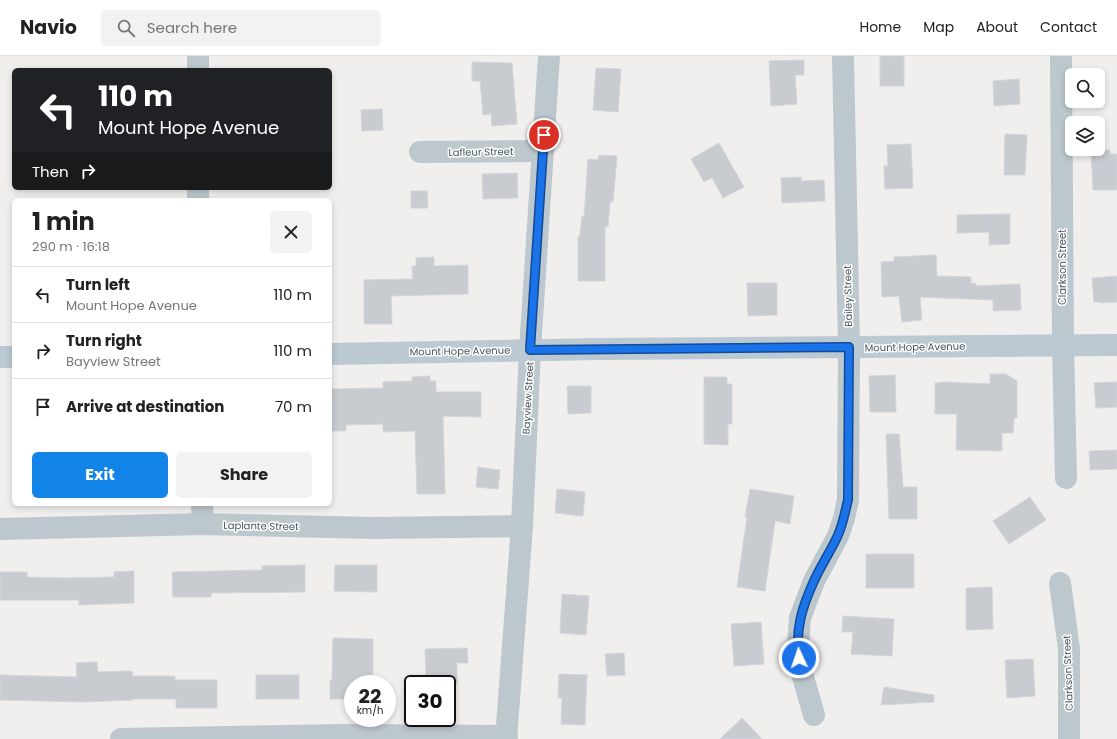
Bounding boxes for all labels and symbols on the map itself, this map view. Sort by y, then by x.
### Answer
pin [527,118,561,152]
street label: Lafleur Street [448,144,514,160]
street label: Clarkson Street [1055,229,1070,305]
street label: Bailey Street [840,265,856,327]
street label: Mount Hope Avenue [865,339,965,355]
street label: Mount Hope Avenue [410,343,510,359]
street label: Bayview Street [519,361,537,435]
street label: Laplante Street [223,518,299,534]
street label: Clarkson Street [1059,635,1077,711]
position arrow [778,637,820,679]
speed limit sign: 30 [404,675,456,727]

